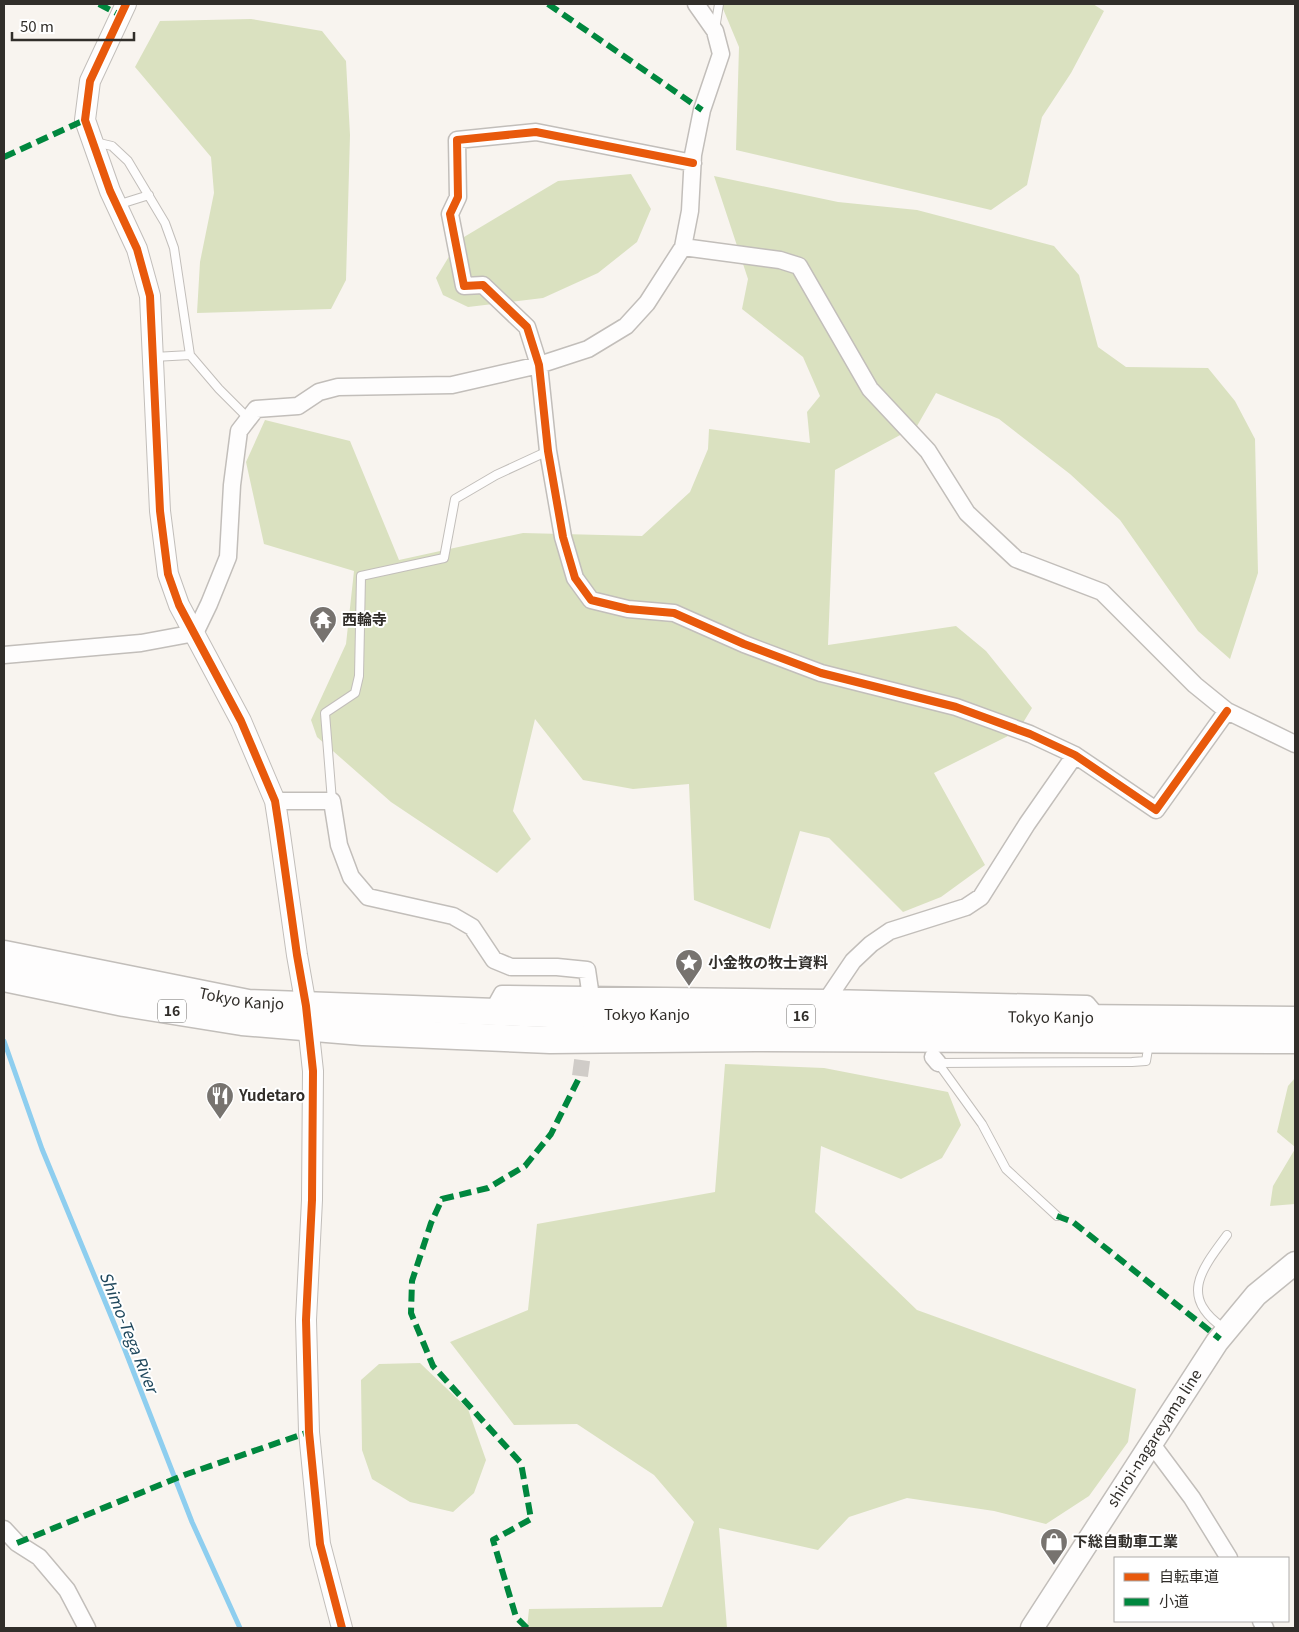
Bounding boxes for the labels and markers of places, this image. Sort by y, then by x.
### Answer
temple icon: 西輪寺 [308,605,338,644]
place label: 西輪寺 [342,608,387,629]
place icon: 小金牧の牧士資料 [674,948,704,987]
place label: 小金牧の牧士資料 [708,951,828,972]
restaurant icon: Yudetaro [205,1081,235,1120]
place label: Yudetaro [238,1084,305,1105]
shop icon: 下総自動車工業 [1039,1527,1069,1566]
place label: 下総自動車工業 [1073,1530,1178,1551]

